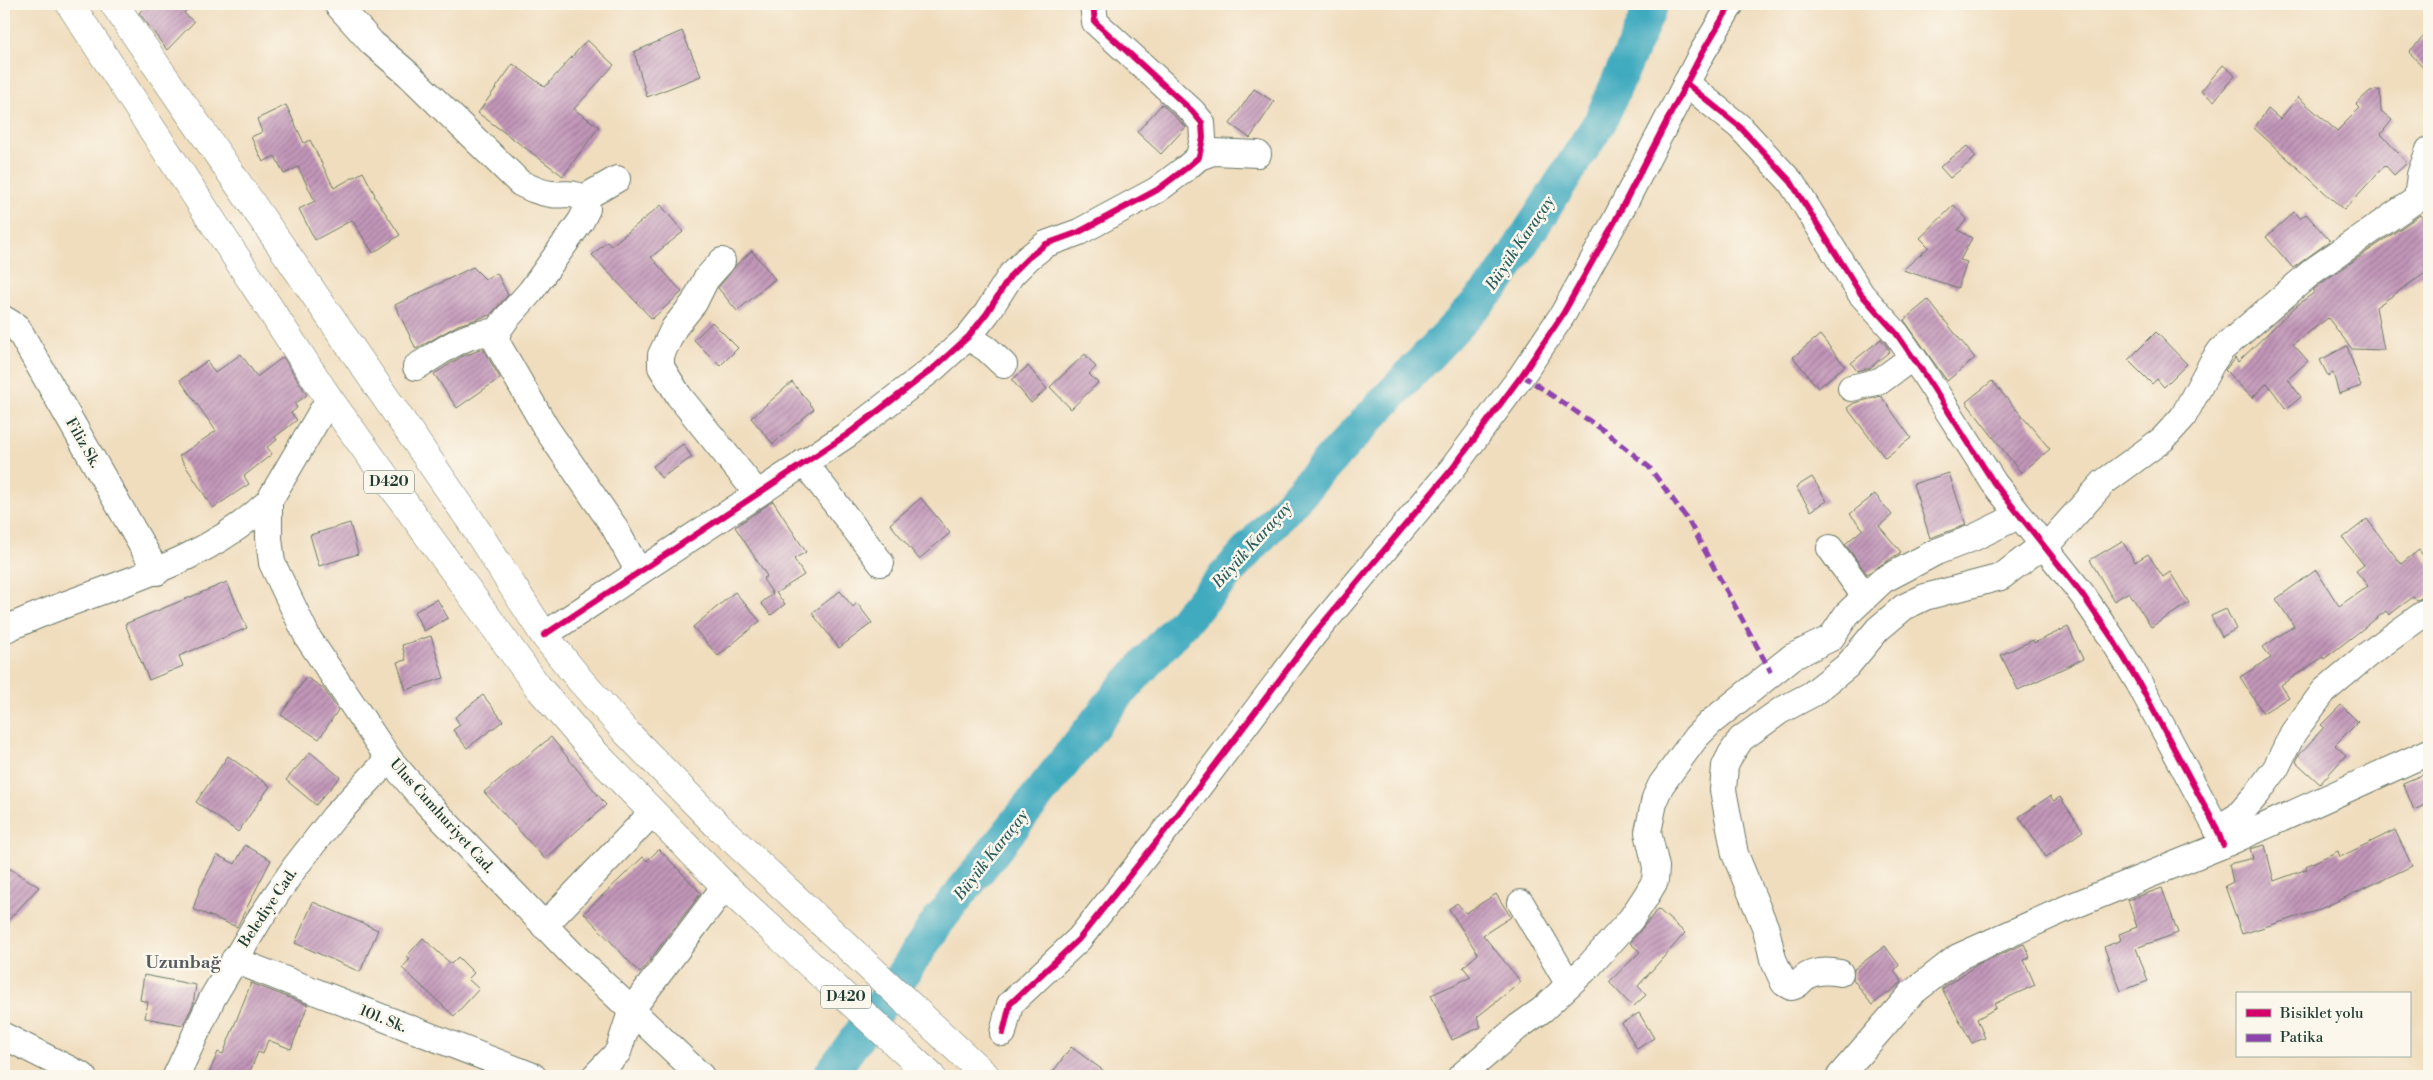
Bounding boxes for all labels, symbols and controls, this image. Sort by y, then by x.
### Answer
water label: Büyük Karaçay [1481,192,1559,295]
street label: Filiz Sk. [61,415,105,471]
road number: D420 [364,471,414,494]
water label: Büyük Karaçay [1207,497,1296,593]
street label: Ulus Cumhuriyet Cad. [386,755,498,877]
water label: Büyük Karaçay [949,805,1033,905]
street label: Belediye Cad. [234,865,301,952]
district label: Uzunbağ [145,951,222,974]
road number: D420 [821,986,871,1009]
legend [2236,992,2410,1058]
street label: 101. Sk. [357,1001,409,1037]
text: Bisiklet yolu [2279,1004,2364,1023]
text: Patika [2280,1028,2324,1047]

